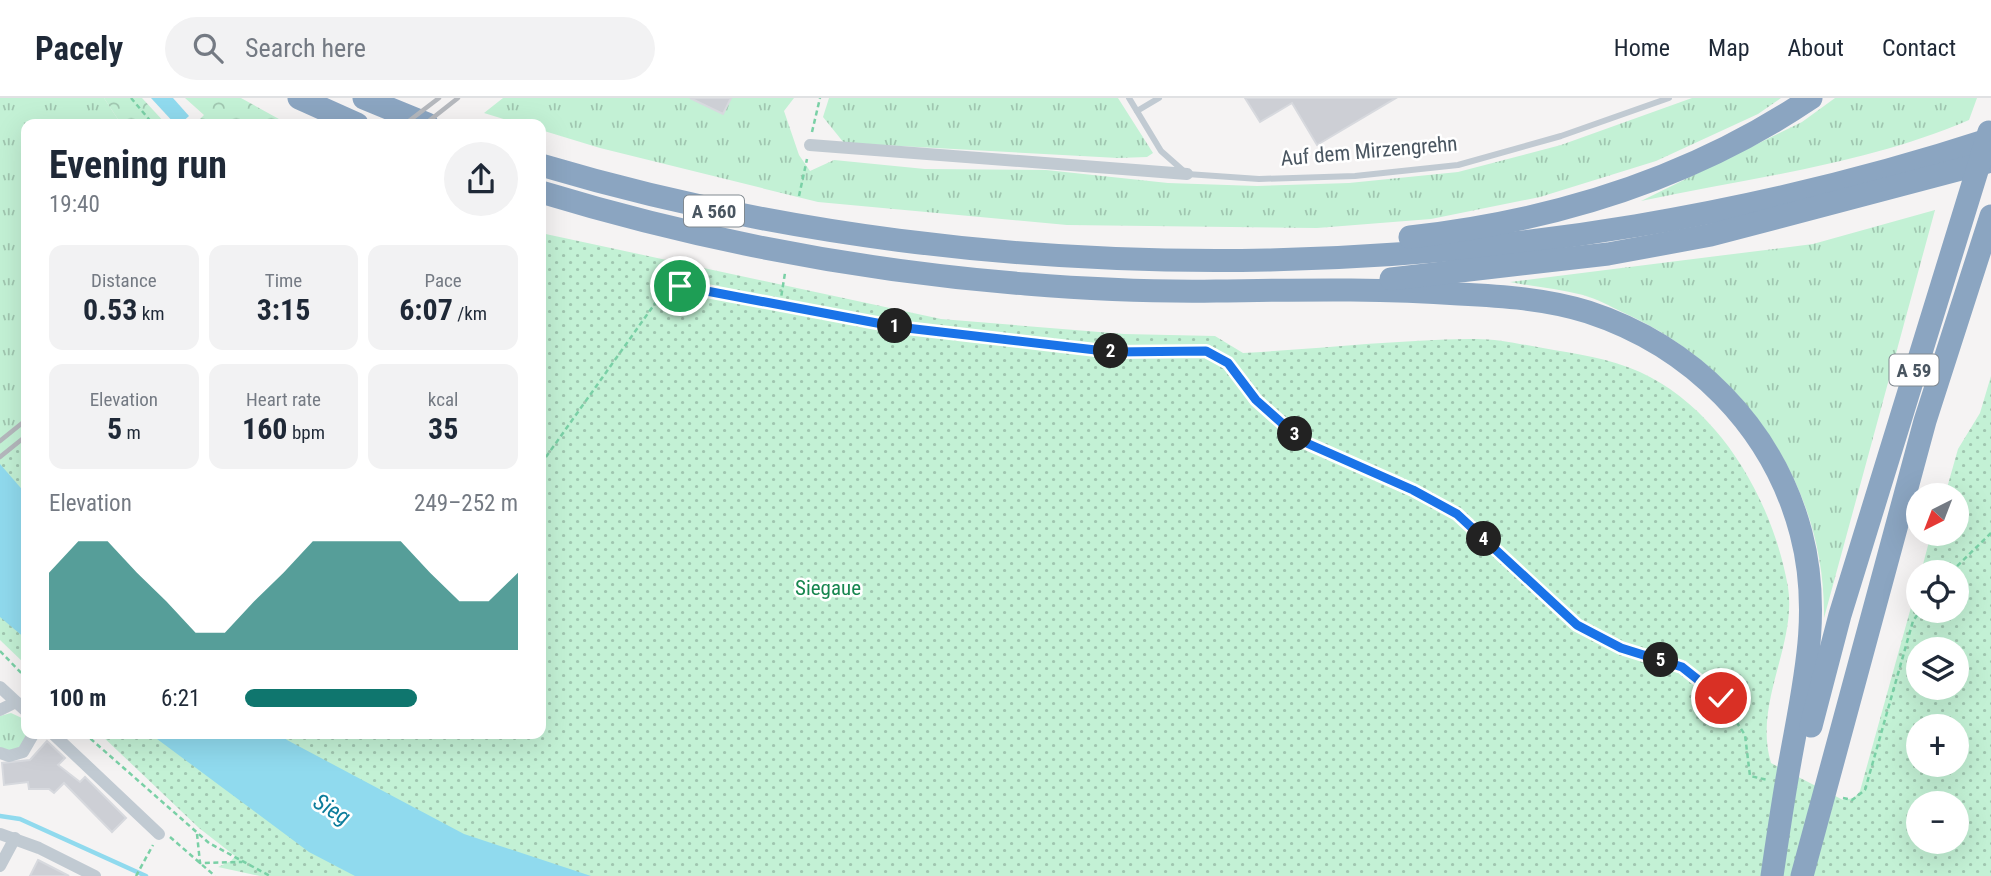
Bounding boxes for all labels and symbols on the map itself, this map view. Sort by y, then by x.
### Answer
street label: Auf dem Mirzengrehn [1280,131,1458,171]
road number: A 560 [684,195,744,226]
pin [650,256,710,316]
pin: 1 [878,308,912,344]
pin: 2 [1094,334,1128,368]
road number: A 59 [1890,354,1938,386]
pin: 3 [1278,416,1312,452]
north arrow [1906,483,1969,546]
pin: 4 [1466,522,1502,556]
park label: Siegaue [795,576,861,600]
pin: 5 [1644,642,1678,678]
pin [1691,668,1751,728]
water label: Sieg [308,788,355,831]

